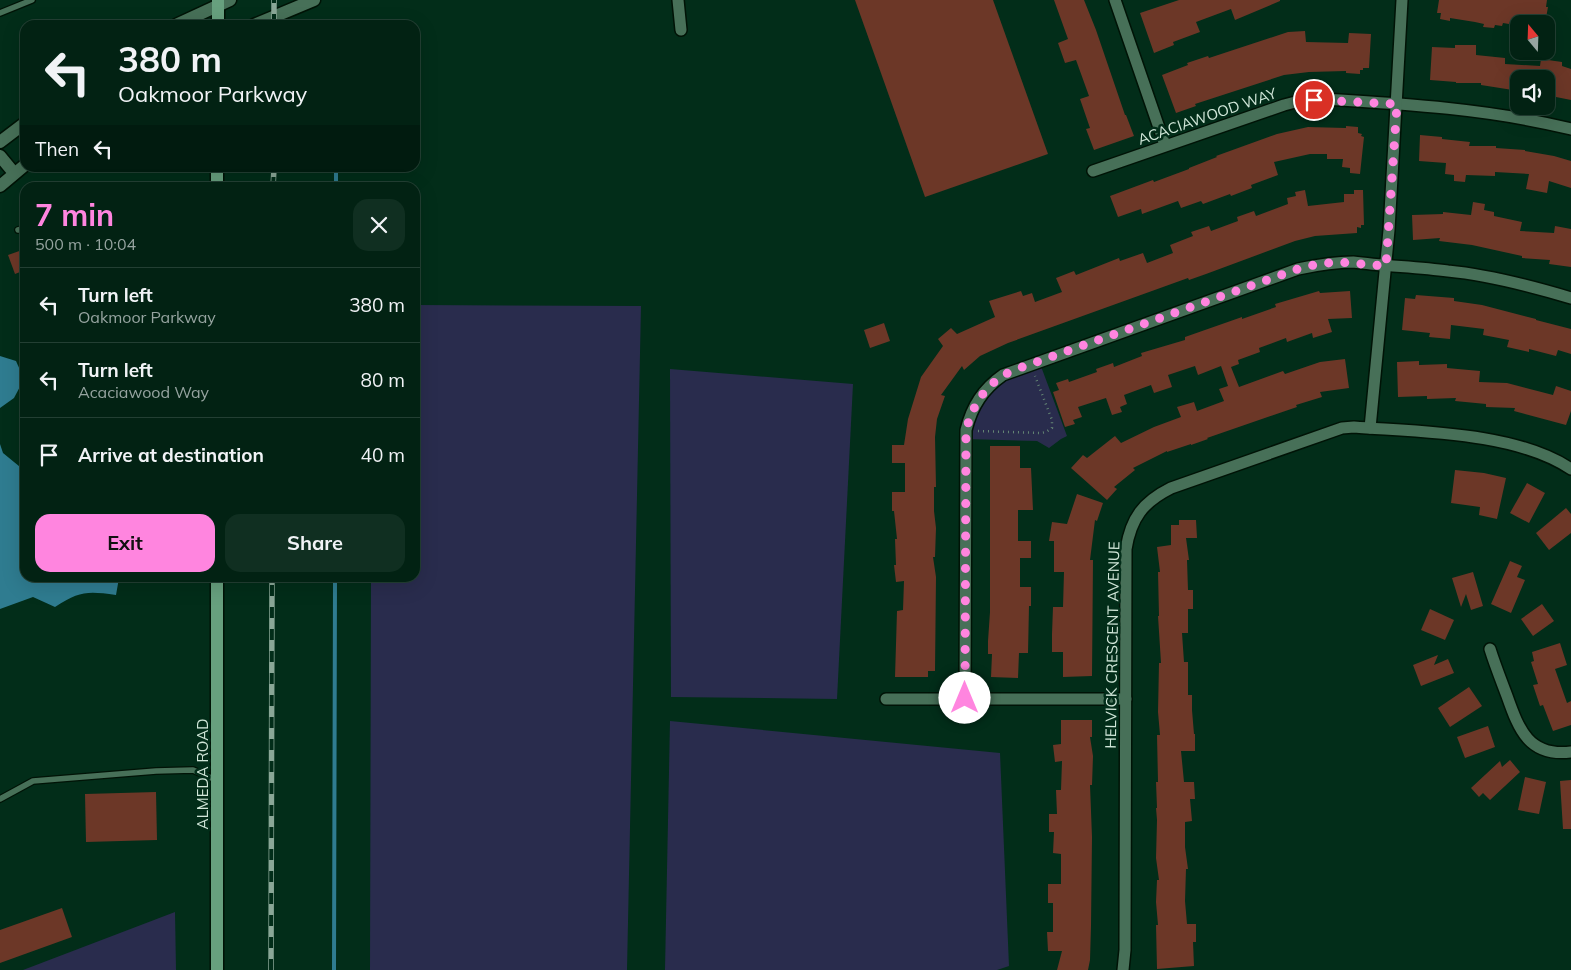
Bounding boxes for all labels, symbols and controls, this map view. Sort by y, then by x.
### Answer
north arrow [1510,15,1555,60]
map controls [1510,15,1555,115]
text: 380 m [118,37,222,81]
icon: left [35,40,100,105]
button: sound [1510,70,1555,115]
pin [1293,79,1335,121]
text: Oakmoor Parkway [118,80,307,108]
street label: ACACIAWOOD WAY [1135,83,1280,149]
icon: arrive [1300,86,1328,114]
icon: left [89,135,117,163]
text: Then [35,137,79,161]
text: 7 min [35,196,114,234]
button: close [353,199,405,251]
text: 500 m · 10:04 [35,234,136,254]
text: Turn left [78,283,153,307]
icon: left [35,291,63,319]
text: 380 m [349,293,405,317]
text: Oakmoor Parkway [78,307,216,327]
text: Turn left [78,358,153,382]
icon: left [35,366,63,394]
text: 80 m [361,368,405,392]
text: Acaciawood Way [78,382,209,402]
icon: arrive [35,441,63,469]
text: Arrive at destination [78,443,264,467]
text: 40 m [361,443,405,467]
button: Exit [35,514,215,572]
button: Share [225,514,405,572]
street label: HELVICK CRESCENT AVENUE [1101,541,1123,749]
position arrow [938,671,990,723]
street label: ALMEDA ROAD [193,719,212,829]

